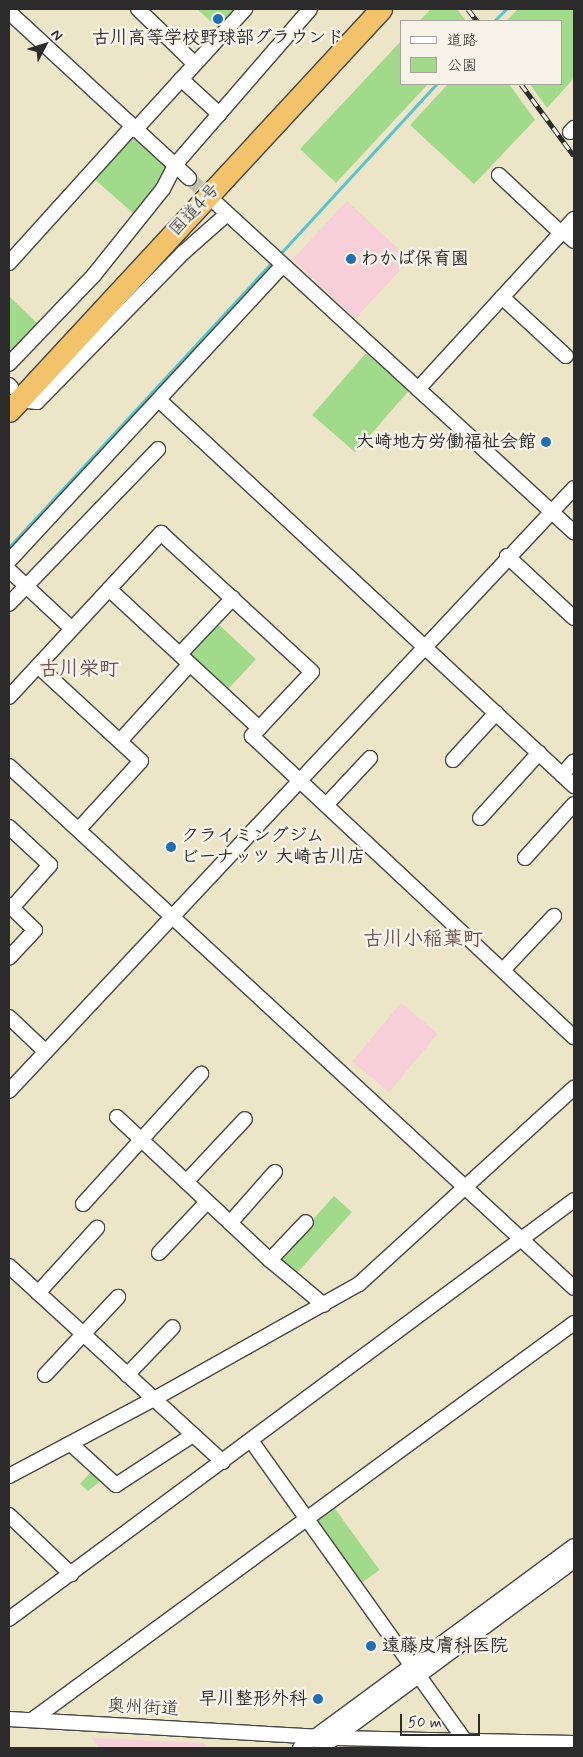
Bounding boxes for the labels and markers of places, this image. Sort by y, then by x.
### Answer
marker: 古川高等学校野球部グラウンド [212,13,224,25]
place label: 古川高等学校野球部グラウンド [92,27,344,49]
place label: わかば保育園 [361,248,469,270]
marker: わかば保育園 [345,253,357,265]
place label: 大崎地方労働福祉会館 [356,431,536,453]
marker: 大崎地方労働福祉会館 [540,436,552,448]
place label: クライミングジム ビーナッツ 大崎古川店 [181,826,365,869]
marker: クライミングジム ビーナッツ 大崎古川店 [165,841,177,853]
place label: 遠藤皮膚科医院 [382,1635,508,1657]
marker: 遠藤皮膚科医院 [364,1639,378,1653]
place label: 早川整形外科 [199,1688,307,1710]
marker: 早川整形外科 [311,1692,325,1706]

